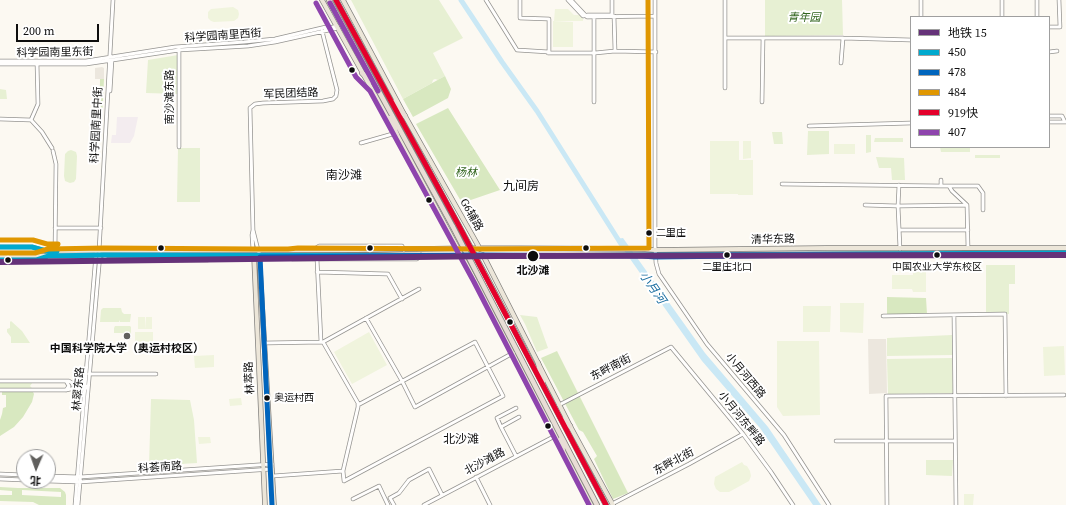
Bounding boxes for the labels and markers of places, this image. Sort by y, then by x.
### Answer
unlabelled marker [347,65,357,75]
unlabelled marker [424,195,434,205]
place label: 二里庄 [656,227,686,239]
marker: 二里庄 [644,228,654,238]
unlabelled marker [156,243,166,253]
unlabelled marker [365,243,375,253]
unlabelled marker [581,243,591,253]
marker: 北沙滩 [526,249,540,263]
marker: 二里庄北口 [722,250,732,260]
marker: 中国农业大学东校区 [932,250,942,260]
unlabelled marker [3,255,13,265]
place label: 二里庄北口 [702,261,752,273]
place label: 中国农业大学东校区 [892,261,982,273]
place label: 北沙滩 [517,264,549,278]
unlabelled marker [505,317,515,327]
marker: 中国科学院大学（奥运村校区） [122,331,132,341]
place label: 中国科学院大学（奥运村校区） [50,342,204,356]
place label: 奥运村西 [274,392,314,404]
marker: 奥运村西 [262,393,272,403]
unlabelled marker [543,421,553,431]

